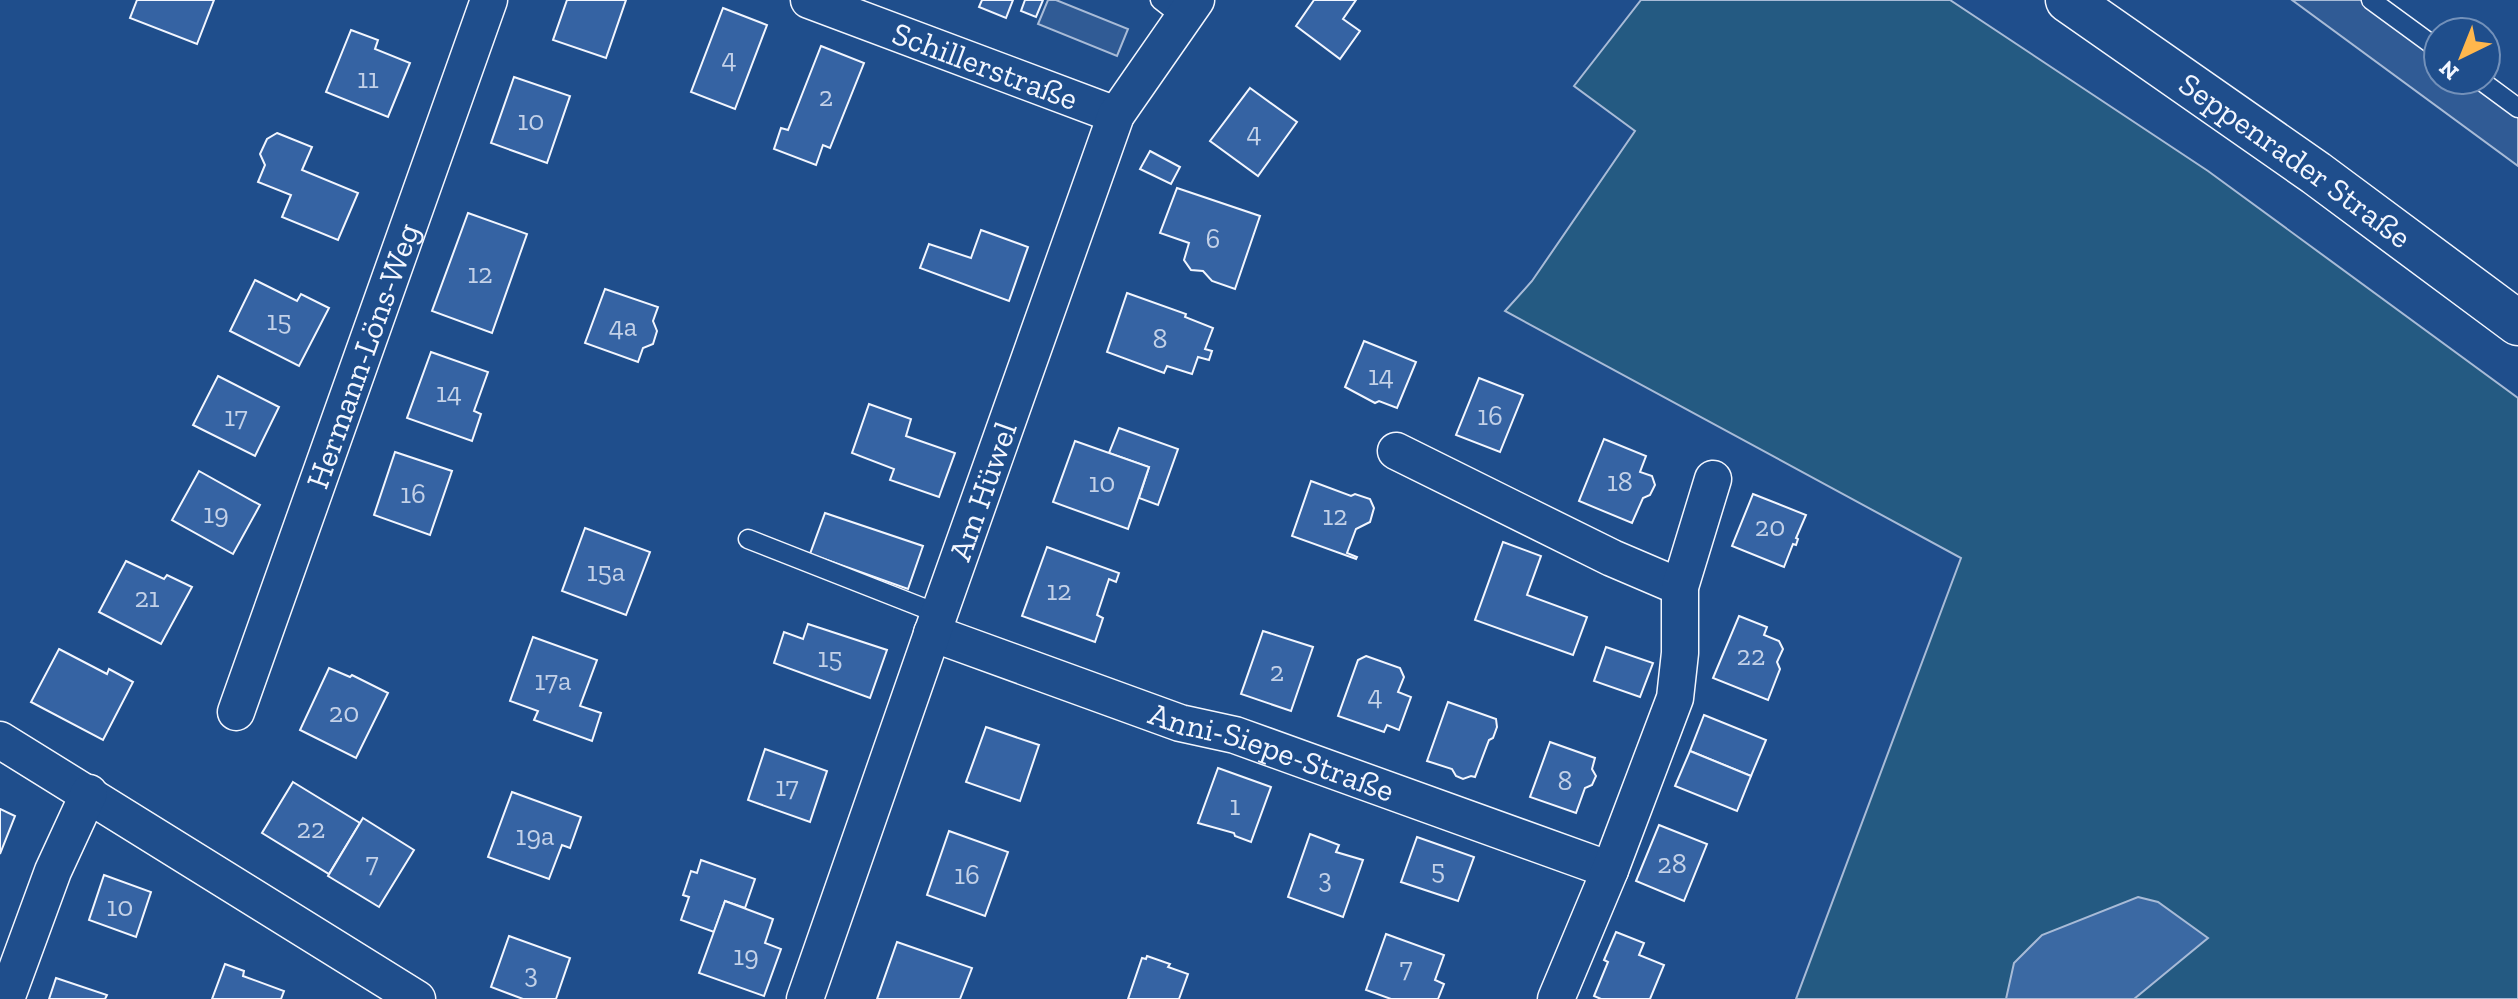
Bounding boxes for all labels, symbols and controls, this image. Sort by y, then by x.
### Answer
street label: Schillerstraße [887,14,1083,118]
north arrow [2422,16,2502,96]
house number: 4 [721,42,737,75]
text: N [2433,55,2464,86]
house number: 11 [357,62,379,95]
street label: Seppenrader Straße [2172,64,2419,256]
house number: 2 [819,80,833,113]
house number: 10 [518,104,544,137]
house number: 4 [1246,116,1262,149]
street label: Hermann-Löns-Weg [298,218,427,493]
house number: 6 [1206,222,1220,255]
house number: 12 [467,257,493,290]
house number: 15 [266,304,292,337]
house number: 4a [609,310,638,343]
house number: 8 [1152,322,1168,355]
house number: 14 [1368,359,1394,392]
house number: 14 [436,376,462,409]
house number: 16 [1477,399,1503,432]
house number: 17 [224,400,248,433]
street label: Am Hüwel [941,417,1025,566]
house number: 18 [1607,465,1633,498]
house number: 10 [1089,466,1115,499]
house number: 16 [400,477,426,510]
house number: 19 [203,497,229,530]
house number: 12 [1322,499,1348,532]
house number: 20 [1755,510,1785,543]
house number: 15a [587,555,626,588]
house number: 12 [1046,574,1072,607]
house number: 21 [134,581,160,614]
house number: 22 [1737,639,1765,672]
house number: 15 [817,641,843,674]
house number: 2 [1270,655,1284,688]
house number: 17a [534,664,572,697]
house number: 4 [1367,679,1383,712]
street label: Anni-Siepe-Straße [1144,694,1399,810]
house number: 20 [329,696,359,729]
house number: 8 [1557,764,1573,797]
house number: 17 [775,770,799,803]
house number: 1 [1230,789,1241,822]
house number: 22 [297,812,325,845]
house number: 19a [515,819,555,852]
house number: 7 [365,846,379,879]
house number: 28 [1657,847,1687,880]
house number: 5 [1431,853,1445,886]
house number: 16 [954,858,980,891]
house number: 3 [1318,862,1332,895]
house number: 10 [107,890,133,923]
house number: 19 [733,939,759,972]
house number: 7 [1399,951,1413,984]
house number: 3 [524,957,538,990]

